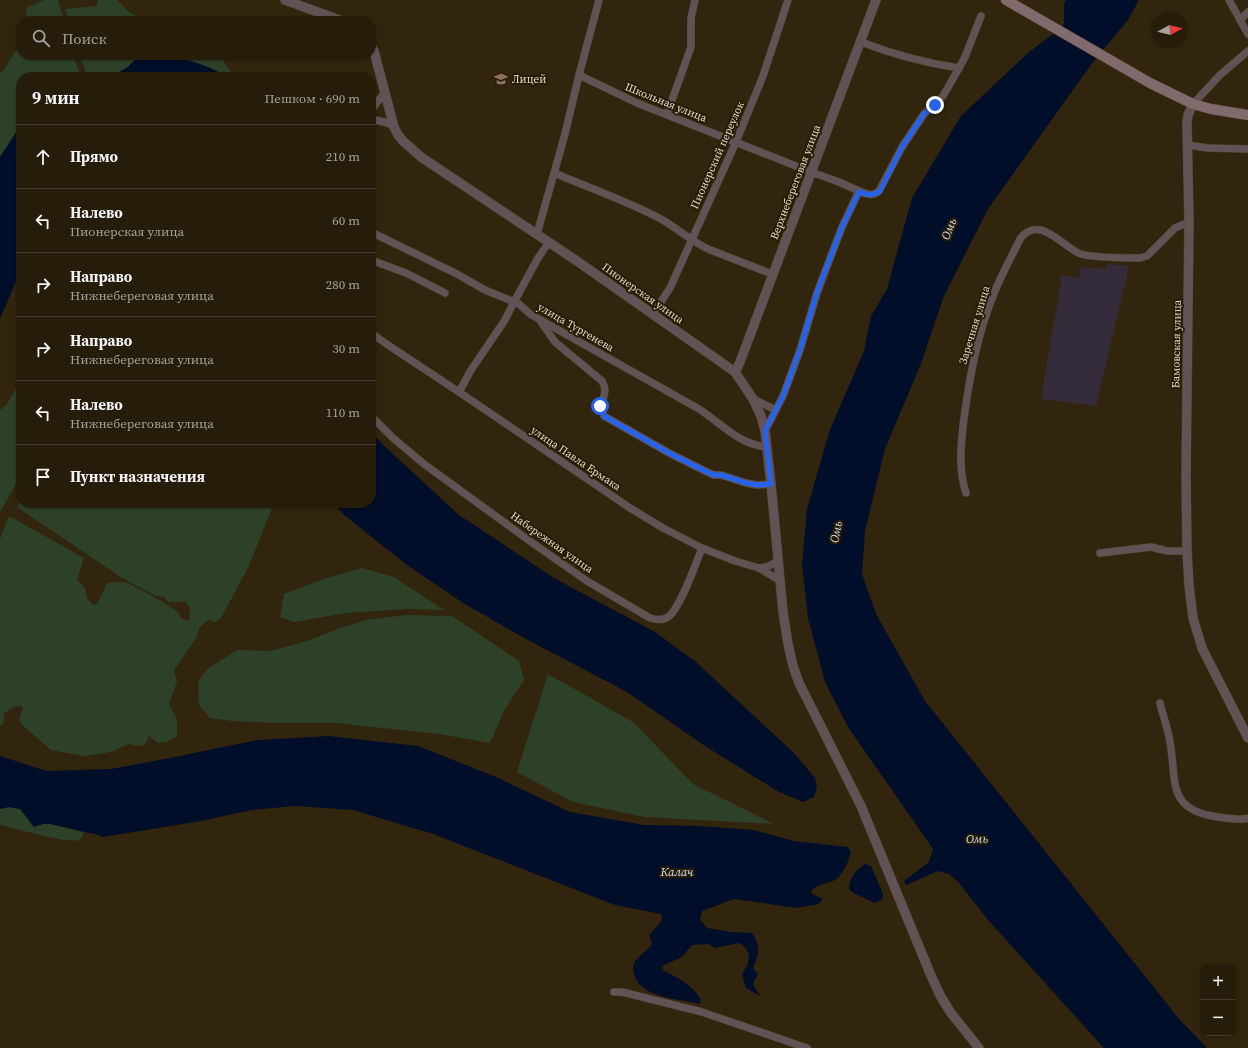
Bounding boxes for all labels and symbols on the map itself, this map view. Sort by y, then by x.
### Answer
north arrow [1152,12,1188,48]
school or university icon: Лицей [493,71,509,87]
place label: Лицей [512,72,546,87]
street label: Школьная улица [623,79,709,126]
route end [926,96,944,114]
street label: Пионерский переулок [687,99,748,211]
street label: Верхнебереговая улица [767,122,824,242]
water label: Омь [937,215,961,242]
street label: Пионерская улица [599,260,687,327]
street label: Заречная улица [955,284,994,366]
street label: улица Тургенева [535,299,617,356]
street label: Бамовская улица [1168,299,1185,388]
route start [591,397,609,415]
street label: улица Павла Ермака [528,423,624,494]
street label: Набережная улица [507,508,596,577]
water label: Омь [826,519,846,544]
water label: Омь [966,831,989,847]
water label: Калач [660,864,694,880]

